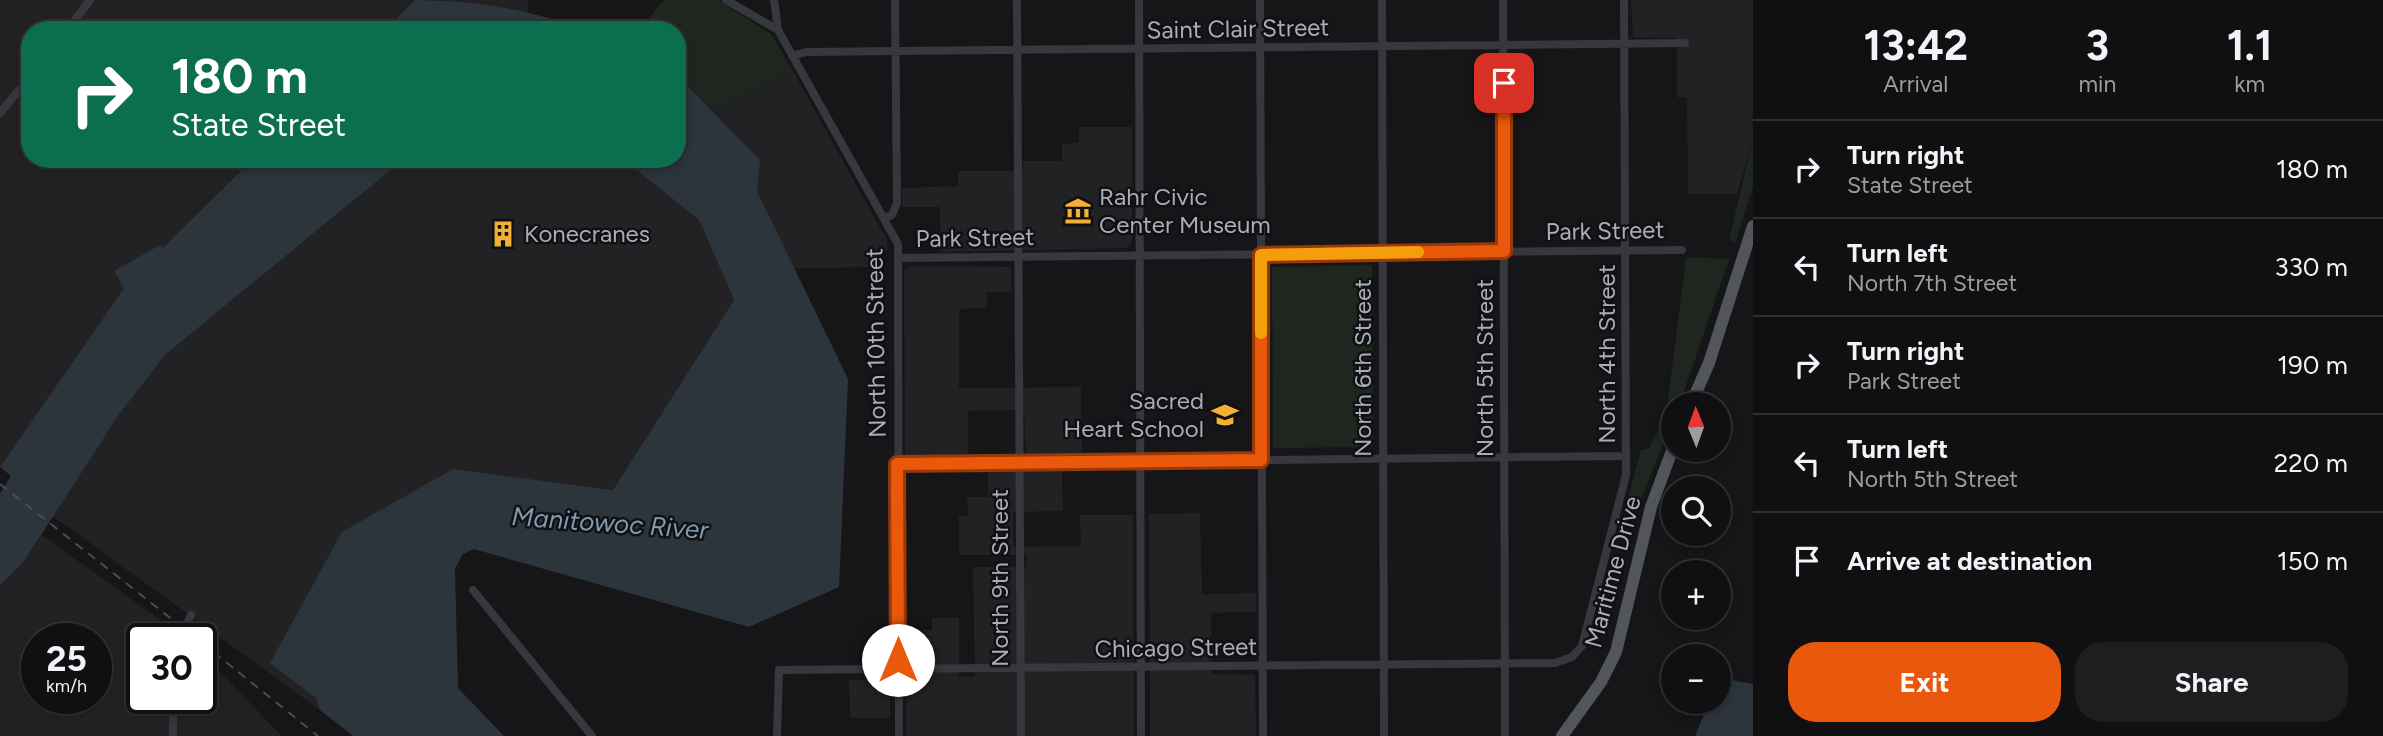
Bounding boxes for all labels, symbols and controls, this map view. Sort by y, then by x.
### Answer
street label: Saint Clair Street [1146,12,1330,45]
text: 13:42 [1863,20,1968,71]
text: 3 [2086,20,2109,71]
text: 1.1 [2227,20,2273,71]
text: 180 m [171,46,308,105]
icon: right [56,49,147,140]
pin [1474,53,1534,113]
icon: arrive [1485,64,1523,102]
text: Arrival [1883,70,1948,98]
text: min [2079,70,2116,98]
text: km [2234,70,2265,98]
text: State Street [171,106,346,144]
text: Turn right [1847,139,1964,171]
icon: right [1788,150,1826,188]
text: 180 m [2276,153,2348,185]
text: State Street [1847,171,1973,199]
place label: Rahr Civic Center Museum [1099,182,1271,239]
museum icon: Rahr Civic Center Museum [1063,196,1093,226]
street label: Park Street [1545,215,1665,246]
building icon: Konecranes [488,219,518,249]
place label: Konecranes [524,219,650,248]
street label: Park Street [915,222,1035,253]
text: Turn left [1847,237,1948,269]
street label: North 10th Street [859,248,892,438]
icon: left [1788,248,1826,286]
text: 330 m [2274,251,2348,283]
street label: North 4th Street [1592,264,1621,444]
text: North 7th Street [1847,269,2017,297]
street label: North 6th Street [1348,279,1377,457]
street label: North 5th Street [1470,279,1499,457]
text: Turn right [1847,335,1964,367]
icon: right [1788,346,1826,384]
text: 190 m [2277,349,2348,381]
text: Park Street [1847,367,1961,395]
place label: Sacred Heart School [1063,386,1204,443]
north arrow [1661,392,1731,462]
map controls [1661,392,1731,714]
school or university icon: Sacred Heart School [1210,400,1240,430]
text: Turn left [1847,433,1948,465]
icon: left [1788,444,1826,482]
text: 220 m [2274,447,2348,479]
text: North 5th Street [1847,465,2018,493]
button: search [1661,476,1731,546]
street label: North 9th Street [985,489,1014,667]
street label: Maritime Drive [1578,493,1647,651]
water label: Manitowoc River [511,500,711,546]
icon: arrive [1788,542,1826,580]
text: Arrive at destination [1847,545,2092,577]
text: 150 m [2277,545,2348,577]
button: + [1661,560,1731,630]
speed limit sign: 30 [126,623,217,714]
position arrow [861,623,935,697]
street label: Chicago Street [1094,632,1258,663]
text: 25 [46,638,87,680]
button: Exit [1788,642,2061,722]
button: Share [2075,642,2348,722]
button: − [1661,644,1731,714]
text: km/h [46,675,87,697]

